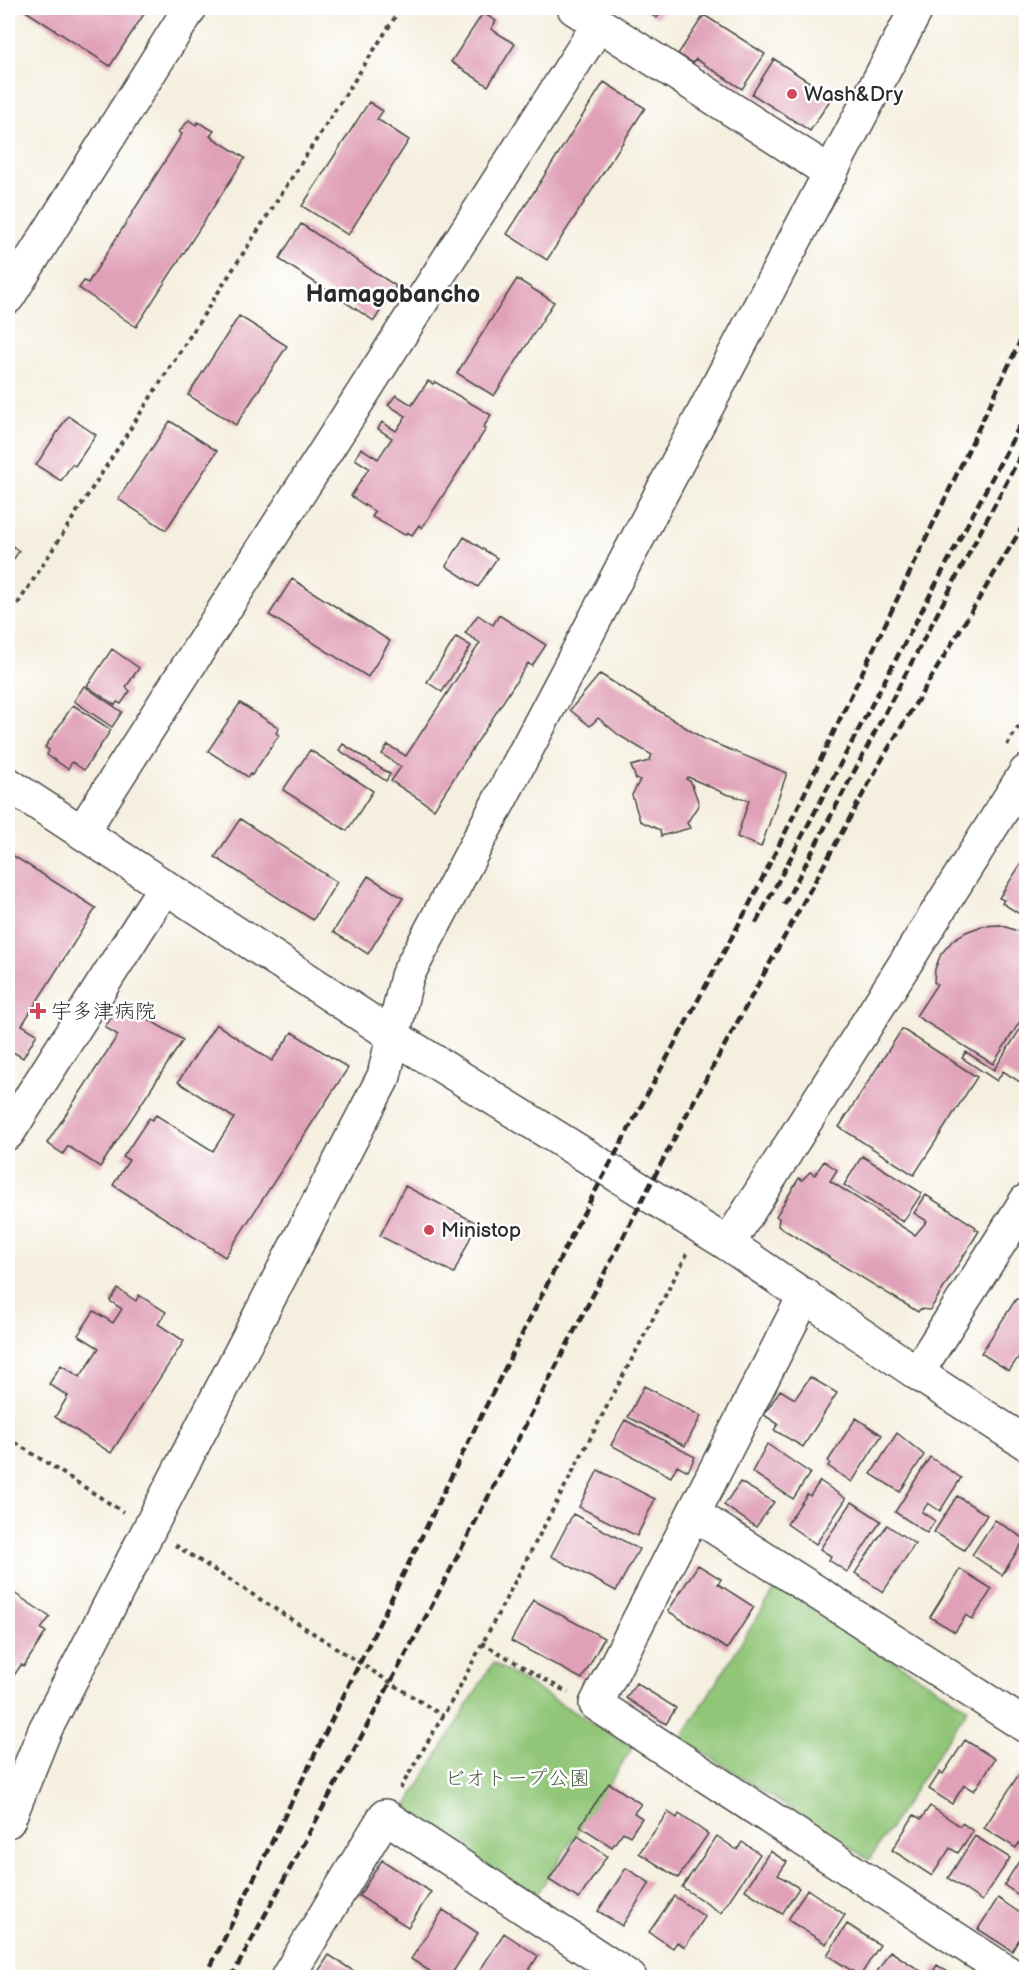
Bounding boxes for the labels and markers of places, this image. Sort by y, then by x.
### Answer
place label: Wash&Dry [804,82,904,107]
marker: Wash&Dry [785,87,799,101]
place label: 宇多津病院 [51,999,156,1024]
marker: 宇多津病院 [29,1002,47,1020]
place label: Ministop [441,1218,521,1243]
marker: Ministop [422,1223,436,1237]

